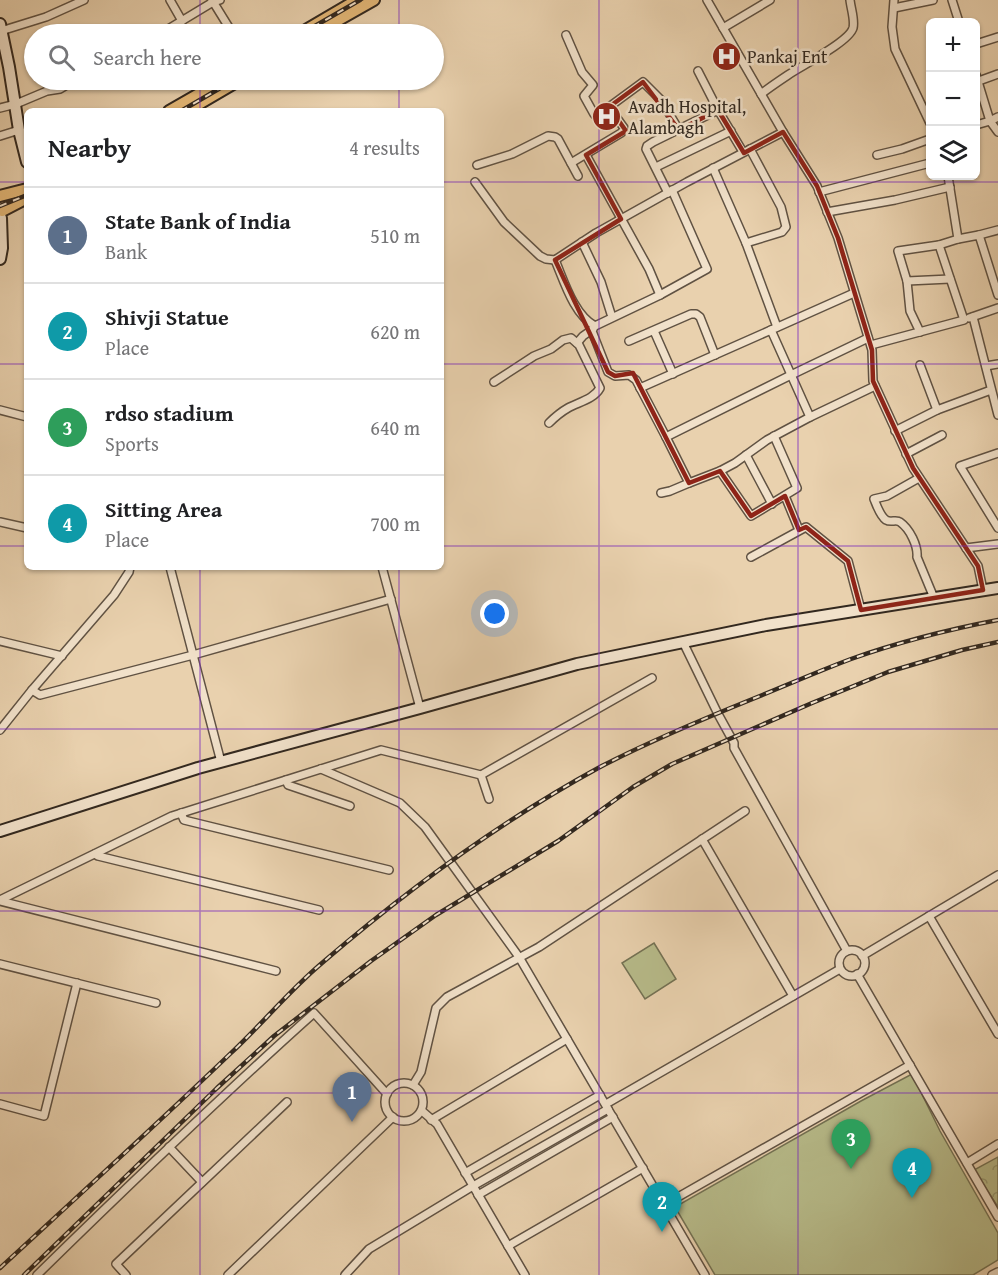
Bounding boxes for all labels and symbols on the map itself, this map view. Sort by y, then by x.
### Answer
hospital icon: Pankaj Ent [710,40,742,72]
place label: Pankaj Ent [747,43,828,70]
place label: Avadh Hospital, Alambagh [628,93,746,141]
hospital icon: Avadh Hospital, Alambagh [591,100,623,132]
your location [480,599,509,628]
pin: 1 [332,1072,372,1122]
pin: 3 [832,1120,870,1169]
pin: 4 [892,1148,932,1198]
pin: 2 [642,1182,682,1232]

